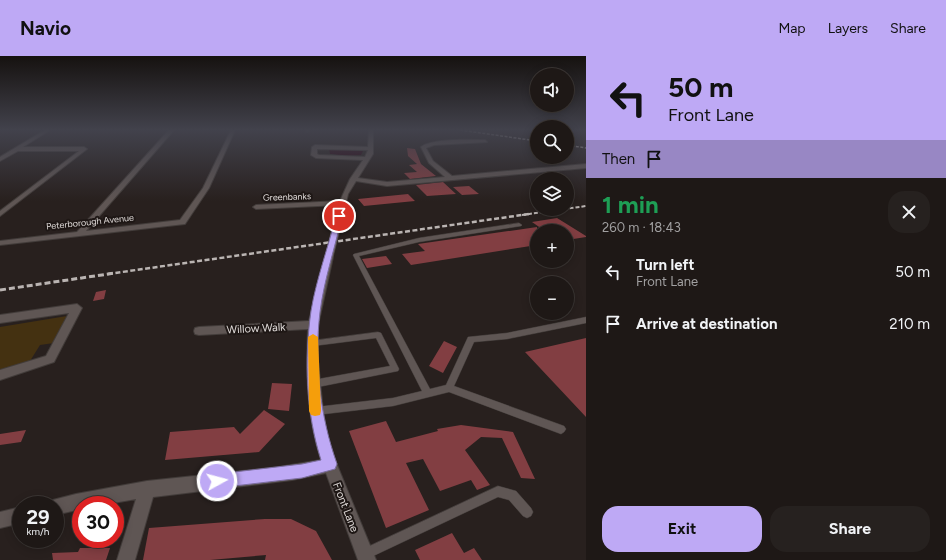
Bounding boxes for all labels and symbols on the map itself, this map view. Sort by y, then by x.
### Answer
street label: Greenbanks [263,190,311,203]
pin [322,199,356,233]
street label: Peterborough Avenue [46,211,134,232]
street label: Willow Walk [226,320,286,337]
position arrow [196,460,238,502]
street label: Front Lane [330,480,361,534]
speed limit sign: 30 [72,496,124,548]

